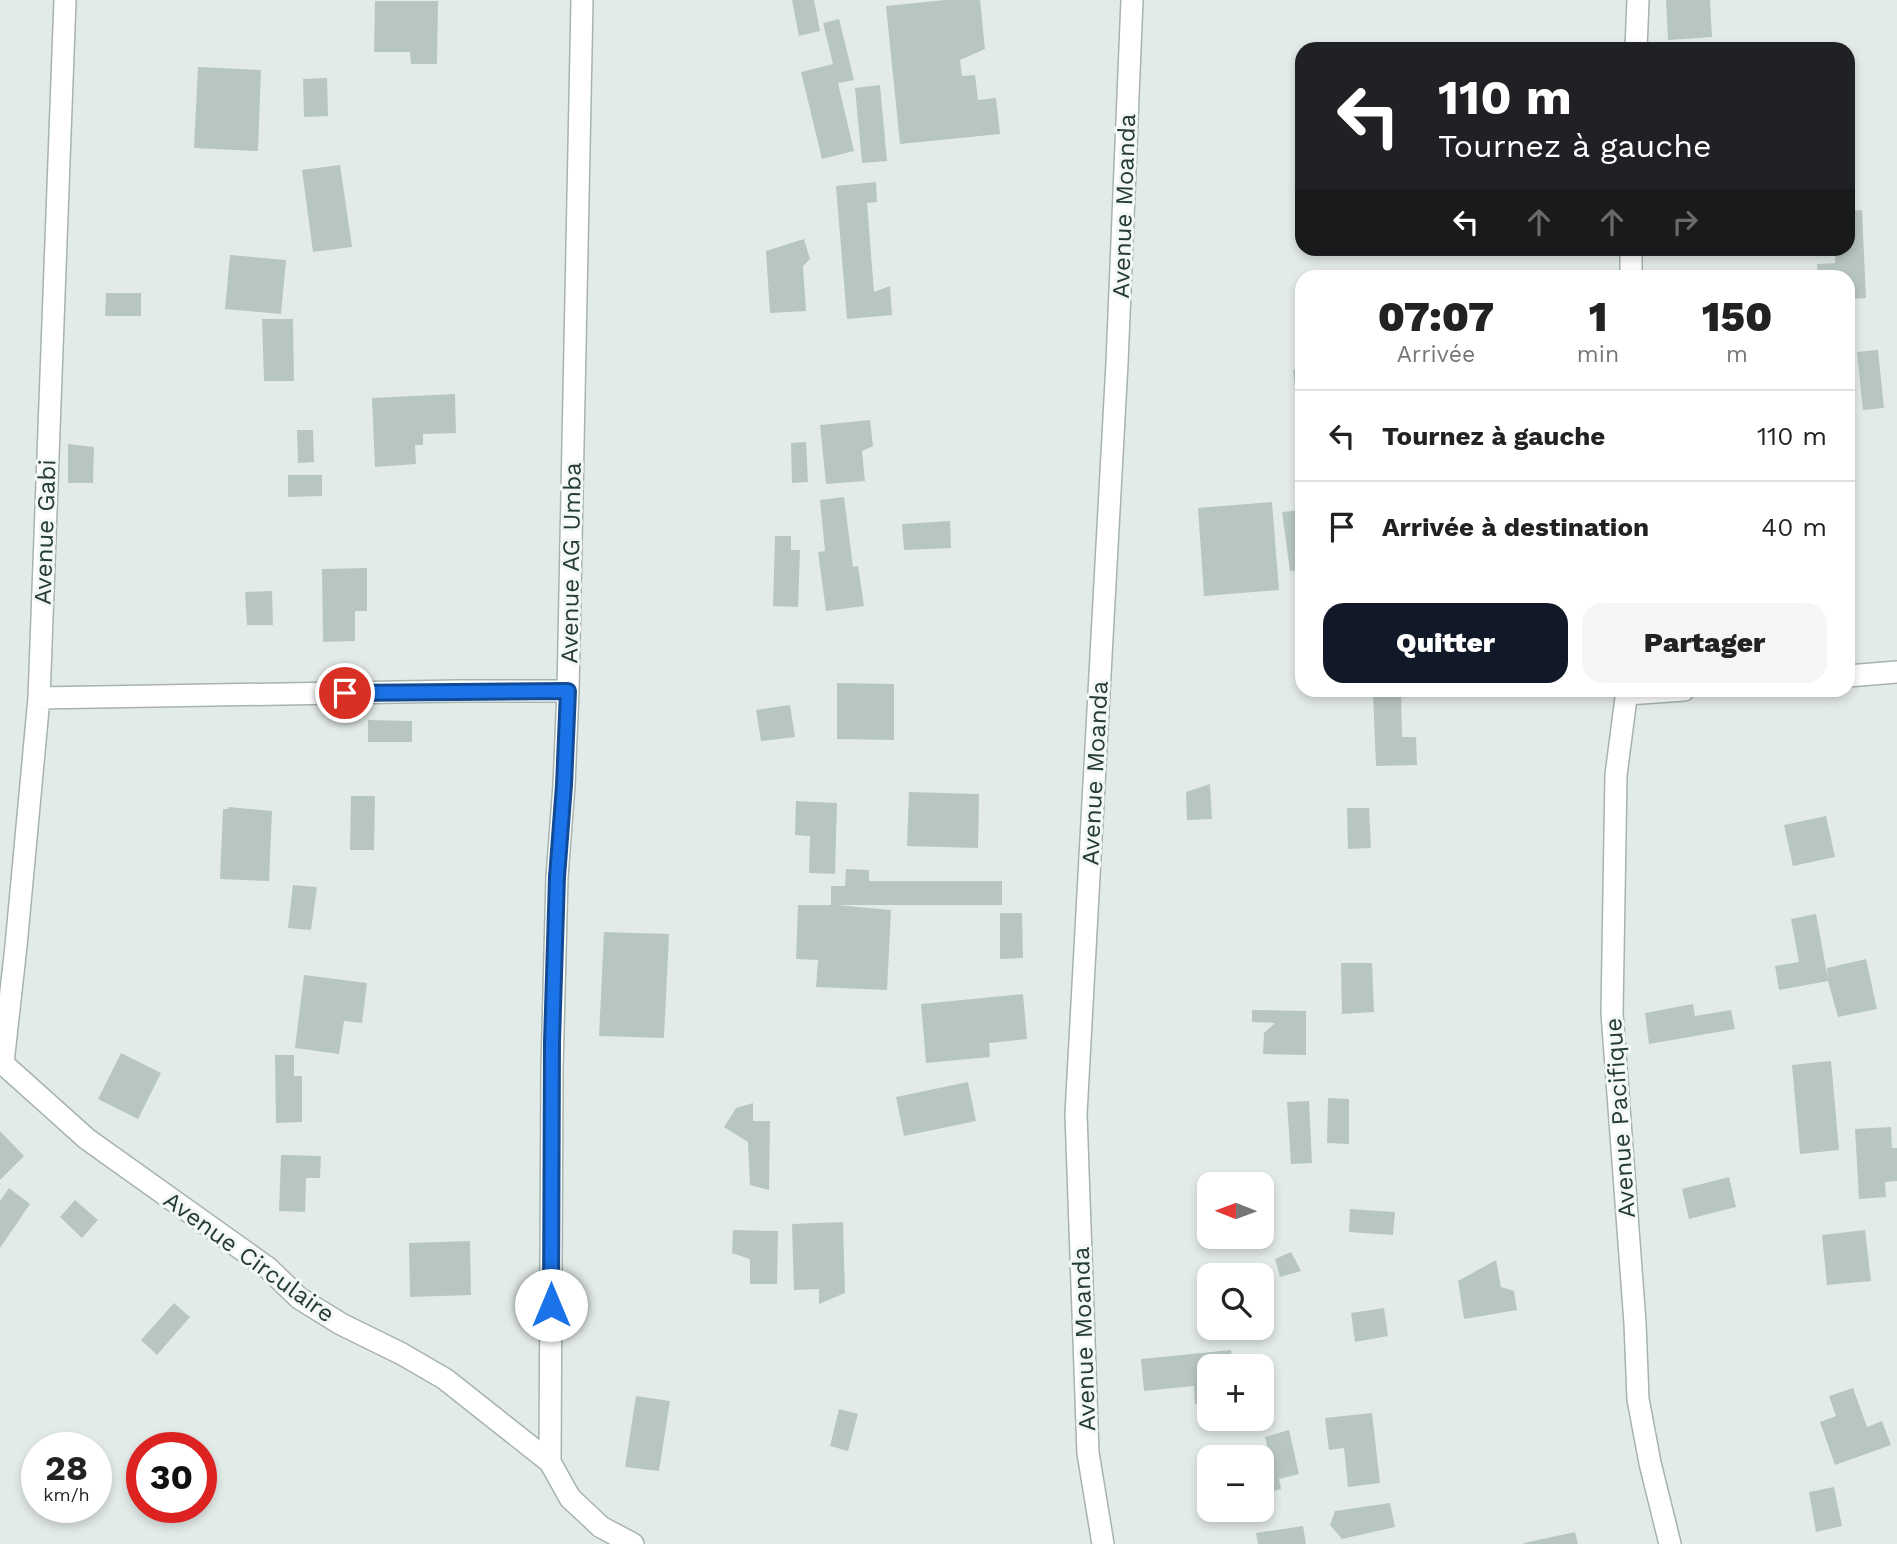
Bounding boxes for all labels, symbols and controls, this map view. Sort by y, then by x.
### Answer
text: 110 m [1438,68,1572,126]
icon: left [1323,70,1414,161]
street label: Avenue Moanda [1107,113,1141,299]
text: Tournez à gauche [1438,127,1711,165]
icon: left [1447,203,1485,241]
icon: ahead [1520,203,1558,241]
icon: ahead [1593,203,1631,241]
icon: right [1666,203,1704,241]
text: 07:07 [1378,292,1494,341]
text: 1 [1589,292,1607,341]
text: 150 [1702,292,1772,341]
text: Arrivée [1397,341,1475,368]
text: min [1577,341,1619,368]
text: m [1726,341,1748,368]
icon: left [1323,417,1361,455]
text: Tournez à gauche [1382,421,1605,451]
text: 110 m [1757,421,1827,451]
street label: Avenue Gabi [28,459,62,605]
street label: Avenue AG Umba [555,462,587,664]
icon: arrive [1323,508,1361,546]
text: Arrivée à destination [1382,512,1649,542]
text: 40 m [1761,512,1827,542]
button: Quitter [1323,603,1568,683]
button: Partager [1582,603,1827,683]
pin [315,663,375,723]
icon: arrive [326,674,364,712]
street label: Avenue Moanda [1076,680,1114,866]
street label: Avenue Pacifique [1599,1017,1641,1219]
north arrow [1197,1172,1274,1250]
map controls [1197,1172,1274,1522]
street label: Avenue Circulaire [158,1186,340,1328]
street label: Avenue Moanda [1067,1246,1101,1432]
button: search [1197,1263,1274,1340]
position arrow [514,1268,588,1342]
button: + [1197,1354,1274,1431]
speed limit sign: 30 [126,1432,217,1523]
button: − [1197,1445,1274,1522]
text: 28 [45,1447,88,1489]
text: km/h [43,1484,90,1505]

